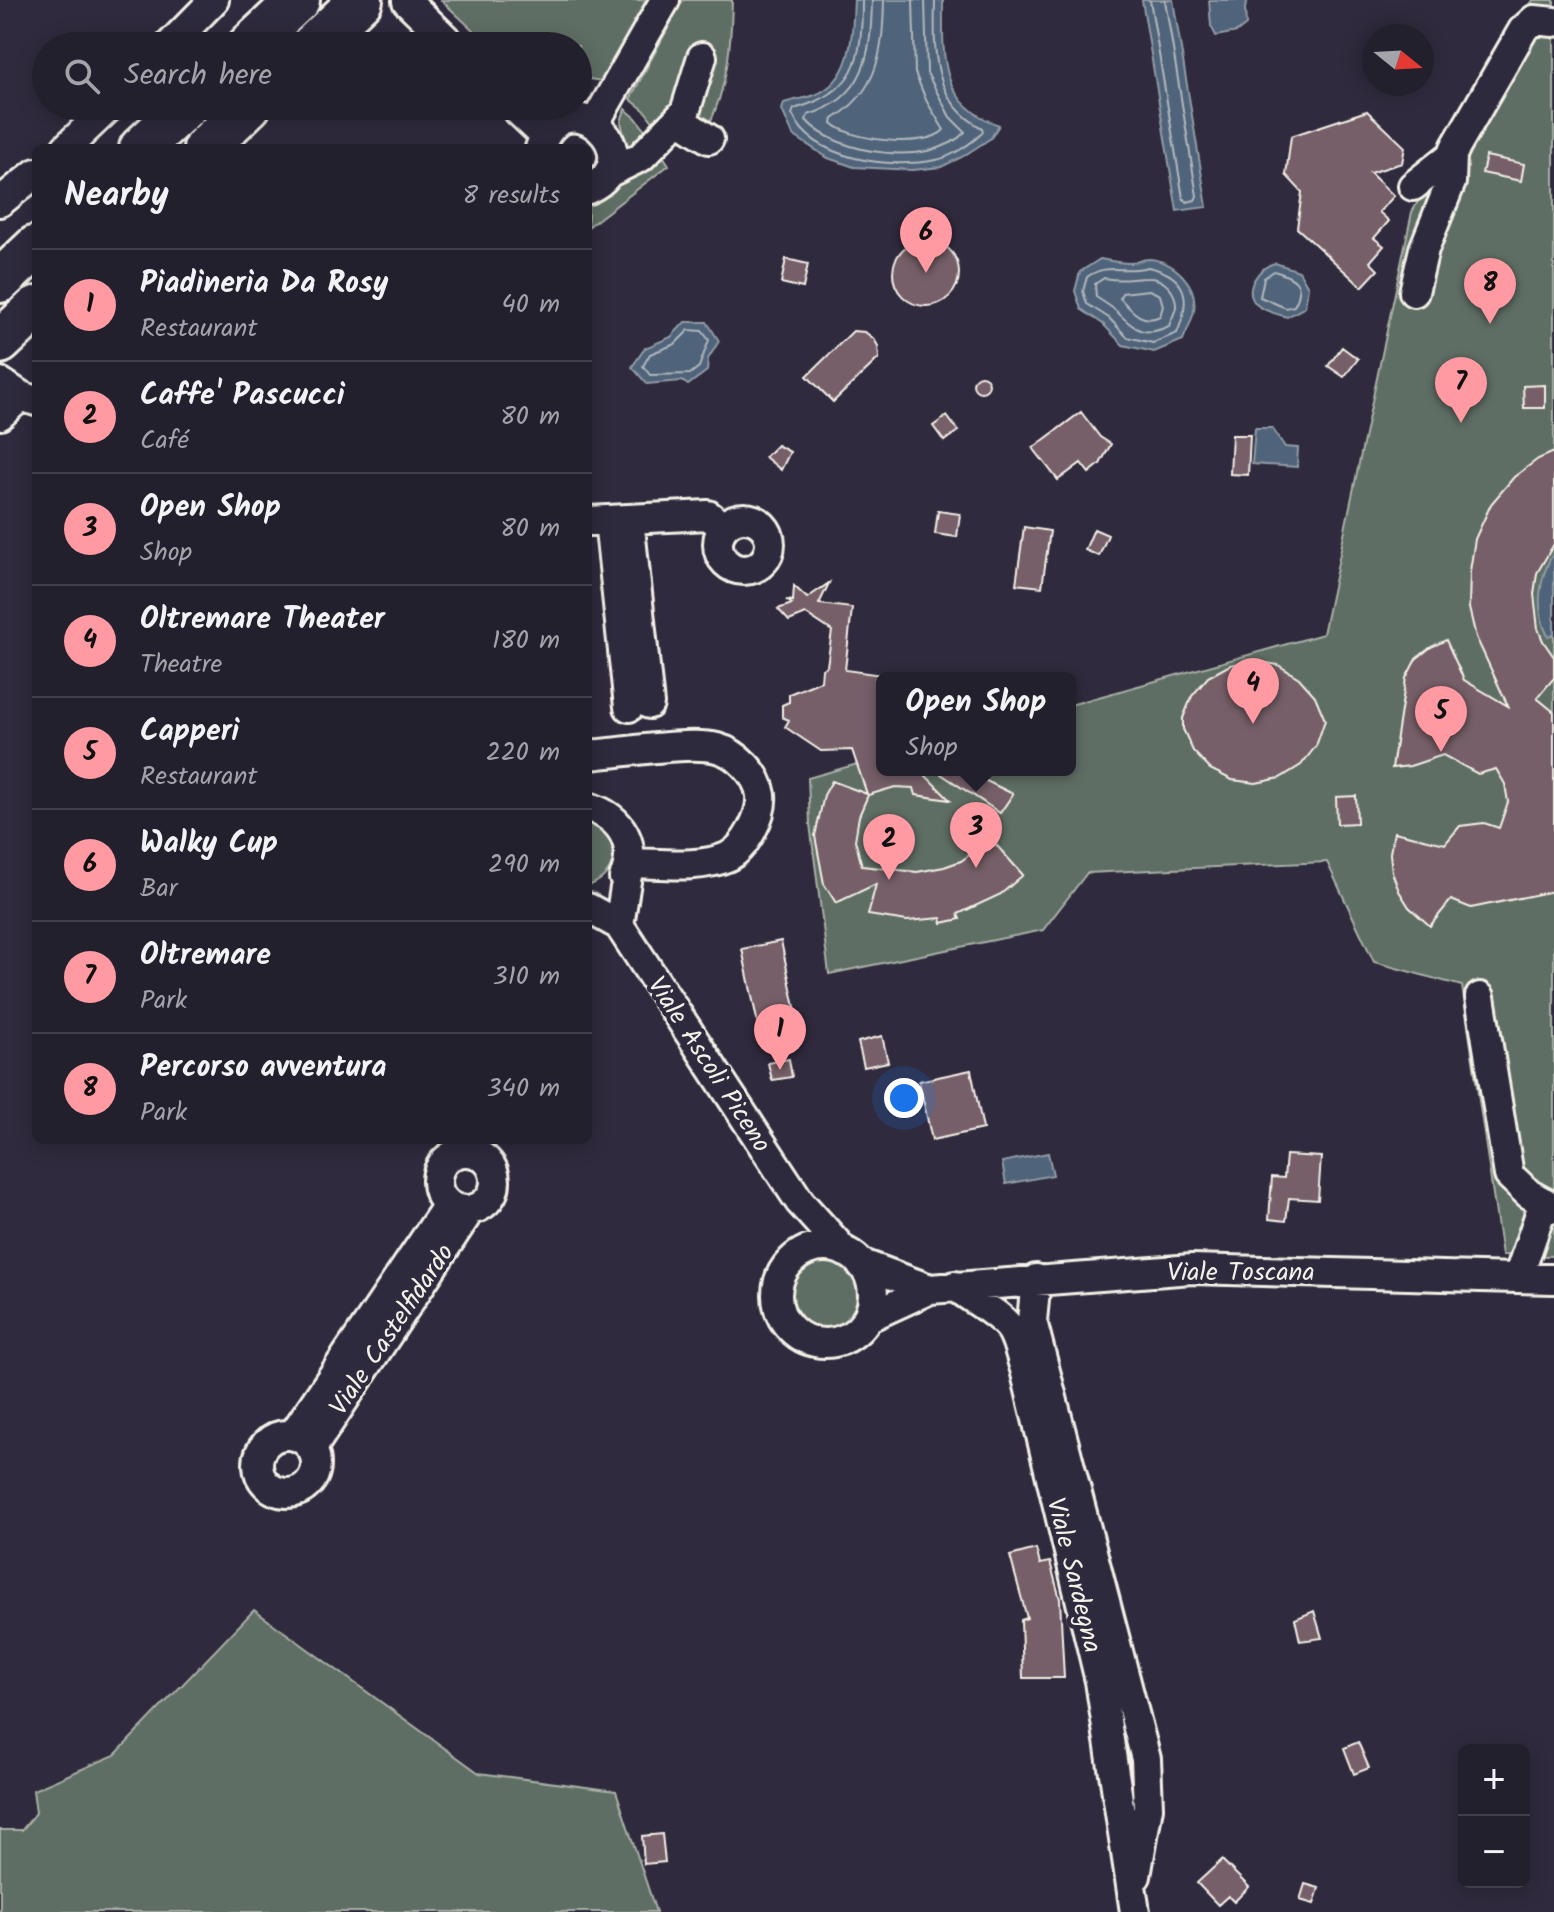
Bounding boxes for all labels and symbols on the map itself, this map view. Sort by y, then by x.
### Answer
north arrow [1362,24,1434,96]
pin: 6 [900,207,952,273]
pin: 8 [1464,258,1516,324]
pin: 7 [1435,357,1487,423]
pin: 4 [1227,658,1279,724]
pin: 5 [1415,686,1467,752]
pin: 3 [950,802,1002,868]
pin: 2 [863,814,915,880]
street label: Viale Ascoli Piceno [635,968,781,1162]
pin: 1 [754,1004,806,1070]
your location [884,1078,924,1118]
street label: Viale Castelfidardo [319,1235,466,1425]
street label: Viale Toscana [1167,1252,1315,1294]
street label: Viale Sardegna [1034,1494,1113,1657]

